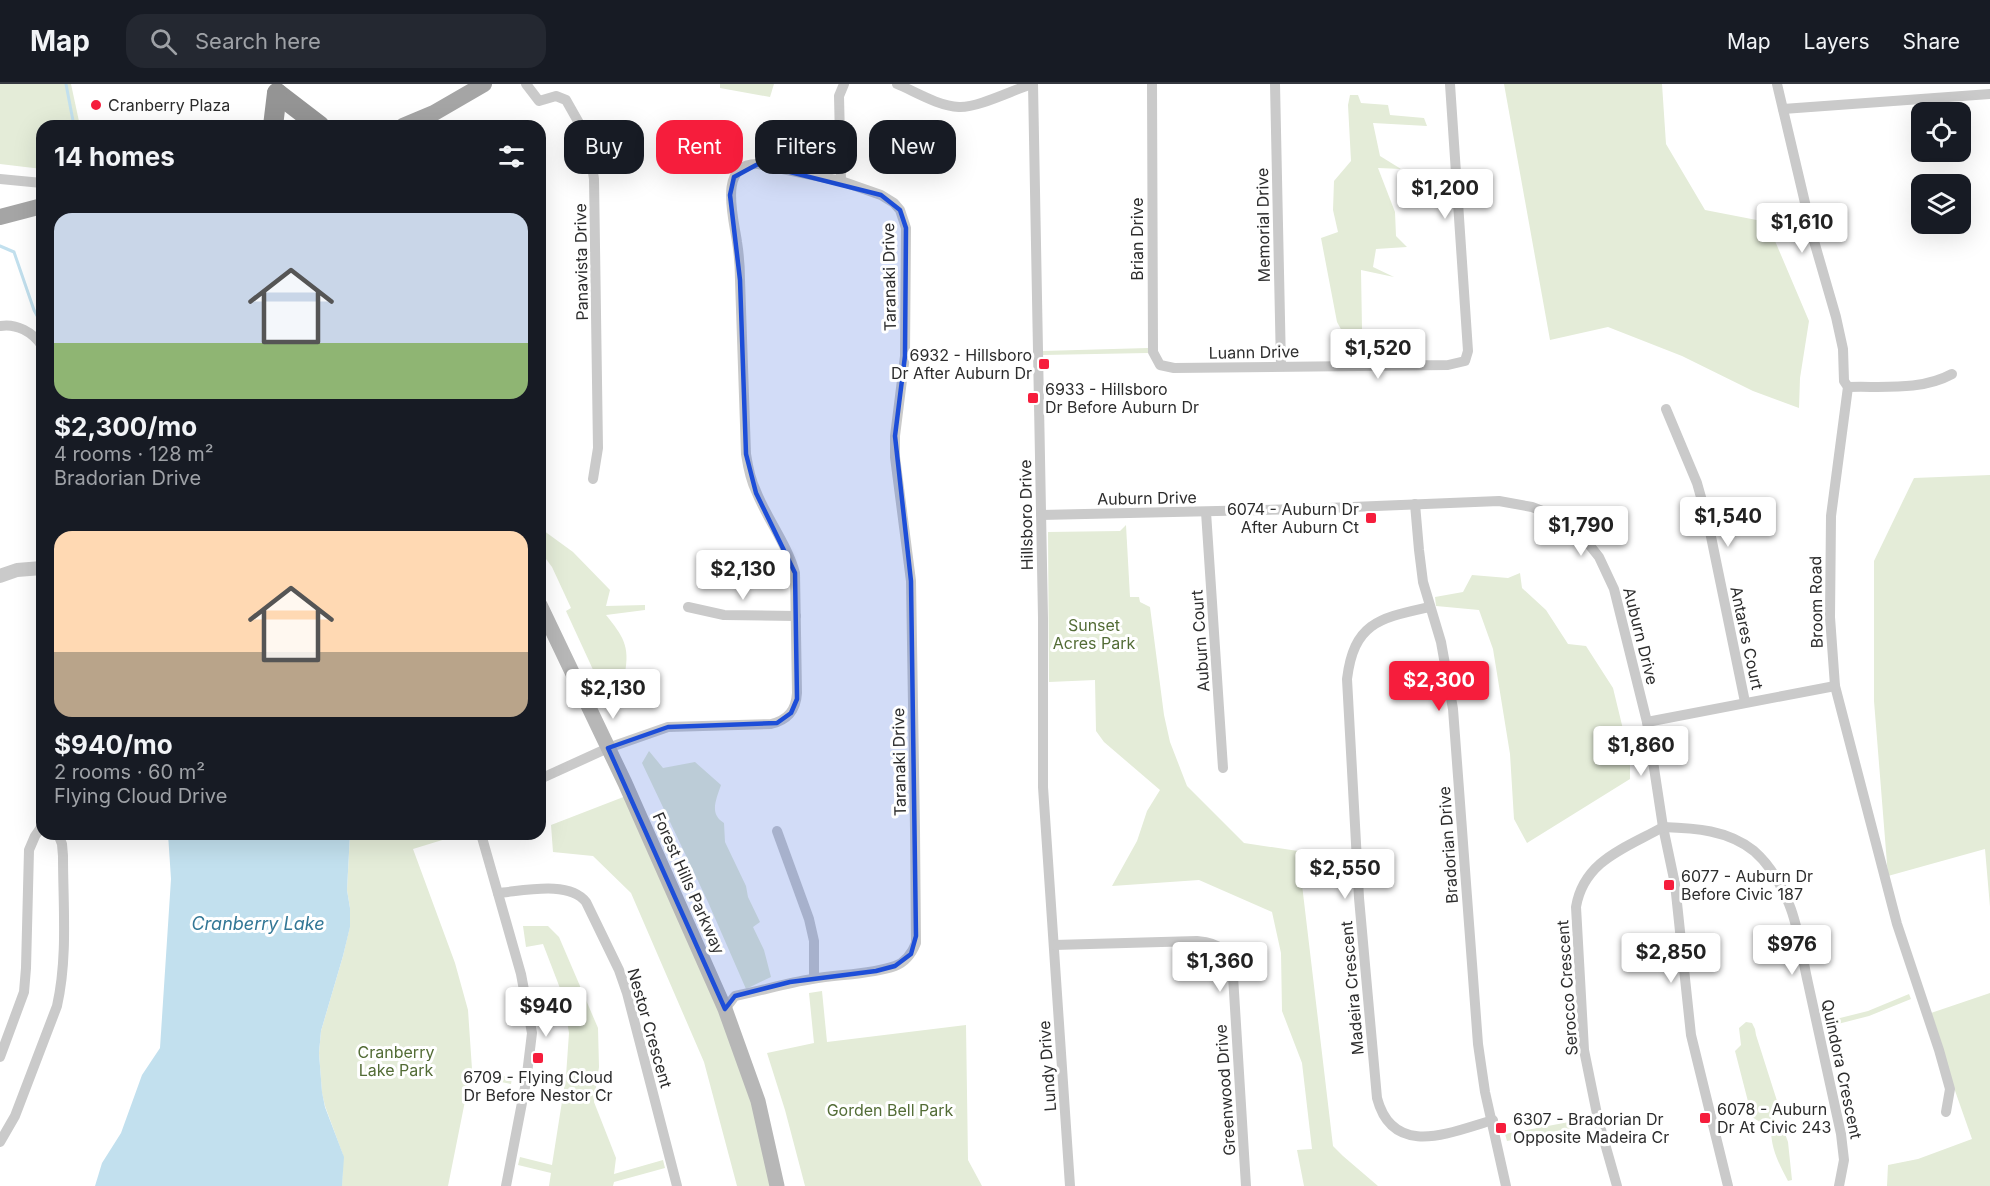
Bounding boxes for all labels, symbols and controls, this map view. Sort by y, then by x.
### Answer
search box [126,14,546,68]
text: Map [30,24,90,58]
icon: search [147,25,180,58]
text: Search here [195,28,321,54]
text: Map [1727,29,1771,54]
text: Layers [1804,29,1870,54]
text: Share [1903,29,1960,54]
place label: Cranberry Plaza [108,95,230,115]
marker: Cranberry Plaza [89,98,103,112]
map controls [1911,102,1971,234]
button: locate [1911,102,1971,162]
chip: Buy [564,120,644,174]
chip: Rent [656,120,743,174]
chip: Filters [755,120,857,174]
chip: New [869,120,956,174]
icon: filters [495,140,528,173]
text: 14 homes [54,141,175,172]
street label: Memorial Drive [1252,168,1274,282]
pin: $1,200 [1396,169,1494,220]
button: layers [1911,174,1971,234]
text: $1,200 [1411,176,1479,200]
street label: Brian Drive [1127,197,1147,281]
street label: Panavista Drive [570,203,592,321]
pin: $1,610 [1753,203,1851,254]
text: $1,610 [1771,210,1833,234]
street label: Taranaki Drive [878,223,900,331]
icon: home [237,252,345,360]
pin: $1,520 [1329,329,1427,380]
text: $1,520 [1344,336,1412,360]
street label: Luann Drive [1209,341,1299,363]
place label: 6932 - Hillsboro Dr After Auburn Dr [891,345,1032,383]
marker: 6932 - Hillsboro Dr After Auburn Dr [1037,357,1051,371]
place label: 6933 - Hillsboro Dr Before Auburn Dr [1045,379,1199,417]
marker: 6933 - Hillsboro Dr Before Auburn Dr [1026,391,1040,405]
text: $2,300/mo [54,411,197,442]
text: 4 rooms · 128 m² [54,442,214,466]
street label: Hillsboro Drive [1015,459,1037,571]
text: Bradorian Drive [54,466,201,490]
street label: Auburn Drive [1097,487,1197,509]
pin: $1,540 [1679,497,1777,548]
place label: 6074 - Auburn Dr After Auburn Ct [1227,499,1359,537]
text: $1,540 [1694,504,1762,528]
pin: $1,790 [1532,506,1630,557]
marker: 6074 - Auburn Dr After Auburn Ct [1364,511,1378,525]
text: $1,790 [1548,513,1614,537]
pin: $2,130 [694,550,792,601]
street label: Broom Road [1805,556,1827,648]
text: $2,130 [710,557,776,581]
icon: home [237,570,345,678]
street label: Auburn Drive [1619,585,1663,687]
street label: Antares Court [1726,585,1768,691]
street label: Auburn Court [1186,589,1214,693]
park label: Sunset Acres Park [1053,615,1135,653]
pin: $2,300 [1390,661,1488,712]
text: $2,300 [1403,668,1475,692]
pin: $2,130 [564,669,662,720]
text: $2,130 [580,676,646,700]
street label: Taranaki Drive [888,708,910,816]
pin: $1,860 [1592,726,1690,777]
text: $940/mo [54,729,173,760]
text: $1,860 [1607,733,1675,757]
text: 2 rooms · 60 m² [54,760,205,784]
text: Flying Cloud Drive [54,784,227,808]
street label: Bradorian Drive [1434,786,1462,904]
street label: Forest Hills Parkway [649,809,729,957]
pin: $2,550 [1296,849,1394,900]
text: $2,550 [1309,856,1381,880]
place label: 6077 - Auburn Dr Before Civic 187 [1681,866,1813,904]
marker: 6077 - Auburn Dr Before Civic 187 [1662,878,1676,892]
water label: Cranberry Lake [191,913,325,934]
street label: Madeira Crescent [1336,920,1368,1056]
street label: Serocco Crescent [1552,920,1582,1056]
pin: $976 [1756,925,1828,976]
text: $976 [1767,932,1817,956]
pin: $2,850 [1622,933,1720,984]
text: $2,850 [1635,940,1707,964]
pin: $1,360 [1171,942,1269,993]
text: $1,360 [1186,949,1254,973]
street label: Nestor Crescent [623,966,677,1090]
pin: $940 [510,987,582,1038]
text: $940 [519,994,573,1018]
street label: Quindora Crescent [1817,997,1867,1141]
street label: Lundy Drive [1034,1020,1060,1112]
street label: Greenwood Drive [1210,1024,1240,1156]
park label: Cranberry Lake Park [358,1042,434,1080]
marker: 6709 - Flying Cloud Dr Before Nestor Cr [531,1051,545,1065]
place label: 6709 - Flying Cloud Dr Before Nestor Cr [463,1067,613,1105]
place label: 6078 - Auburn Dr At Civic 243 [1717,1099,1831,1137]
park label: Gorden Bell Park [827,1100,954,1120]
place label: 6307 - Bradorian Dr Opposite Madeira Cr [1513,1109,1669,1147]
marker: 6078 - Auburn Dr At Civic 243 [1698,1111,1712,1125]
marker: 6307 - Bradorian Dr Opposite Madeira Cr [1494,1121,1508,1135]

